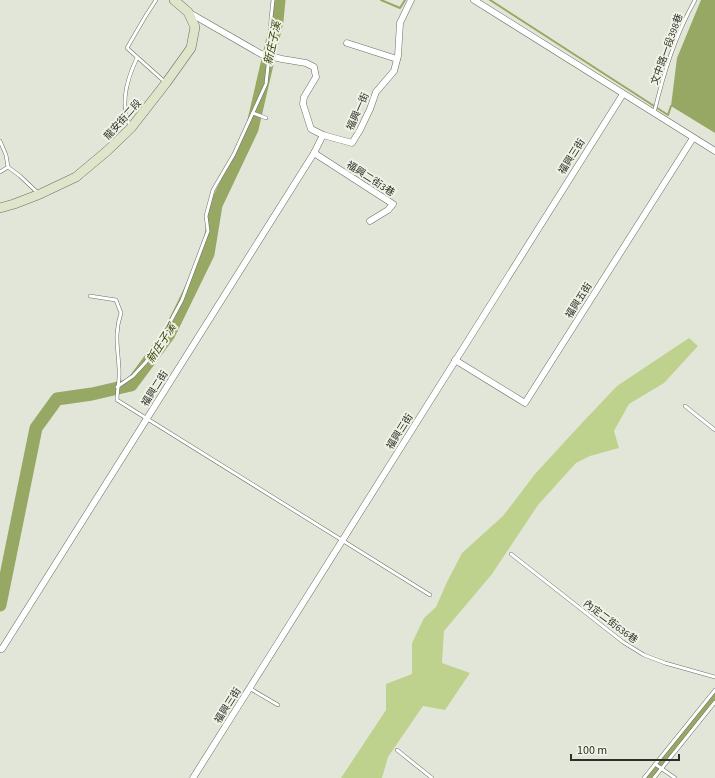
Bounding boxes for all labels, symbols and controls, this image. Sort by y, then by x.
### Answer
street label: 文中路一段398巷 [648,12,686,87]
water label: 新庄子溪 [261,18,285,66]
street label: 福興一街 [343,90,372,133]
street label: 龍安街二段 [101,96,145,143]
street label: 福興三街 [555,136,588,177]
street label: 福興二街3巷 [344,158,397,200]
street label: 福興五街 [562,280,595,321]
water label: 新庄子溪 [143,319,181,366]
street label: 福興二街 [138,368,171,409]
street label: 福興三街 [383,411,416,452]
street label: 內定二街636巷 [580,597,641,647]
street label: 福興三街 [211,685,244,726]
scale bar [571,736,679,762]
text: 100 m [577,742,607,759]

